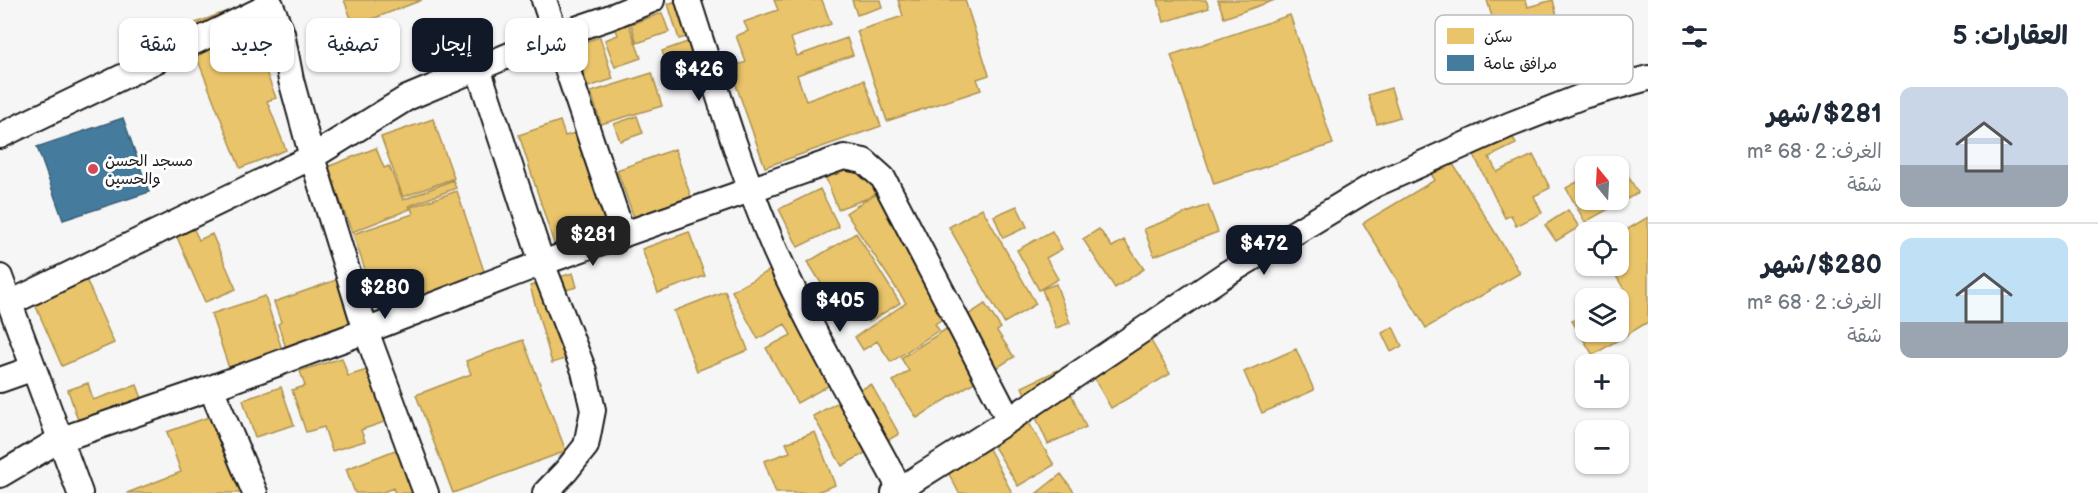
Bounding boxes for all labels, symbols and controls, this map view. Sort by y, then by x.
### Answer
legend [1435,15,1633,84]
chip: شقة [119,18,198,72]
chip: جديد [210,18,294,72]
chip: تصفية [306,18,400,72]
chip: إيجار [412,18,493,72]
chip: شراء [505,18,588,72]
icon: filters [1678,20,1711,53]
text: العقارات: 5 [1953,21,2068,52]
text: سكن [1484,28,1513,47]
pin: $426 [663,51,735,102]
text: مرافق عامة [1484,55,1557,74]
text: $426 [674,58,724,82]
text: $281/شهر [1767,99,1882,130]
icon: home [1948,111,2020,183]
text: الغرف: 2 · 68 m² [1747,140,1882,164]
place label: مسجد الحسن والحسين [105,152,193,189]
north arrow [1575,156,1629,210]
map controls [1575,156,1629,474]
marker: مسجد الحسن والحسين [86,162,100,176]
text: شقة [1847,173,1882,197]
pin: $281 [557,216,629,267]
button: locate [1575,222,1629,276]
text: $281 [570,223,616,247]
pin: $472 [1228,225,1300,276]
text: $472 [1240,232,1288,256]
text: $280/شهر [1762,250,1882,281]
icon: home [1948,262,2020,334]
pin: $280 [349,269,421,320]
text: $280 [360,276,410,300]
pin: $405 [804,282,876,333]
button: layers [1575,288,1629,342]
text: $405 [816,289,864,313]
text: الغرف: 2 · 68 m² [1747,291,1882,315]
text: شقة [1847,324,1882,348]
button: + [1575,354,1629,408]
button: − [1575,420,1629,474]

